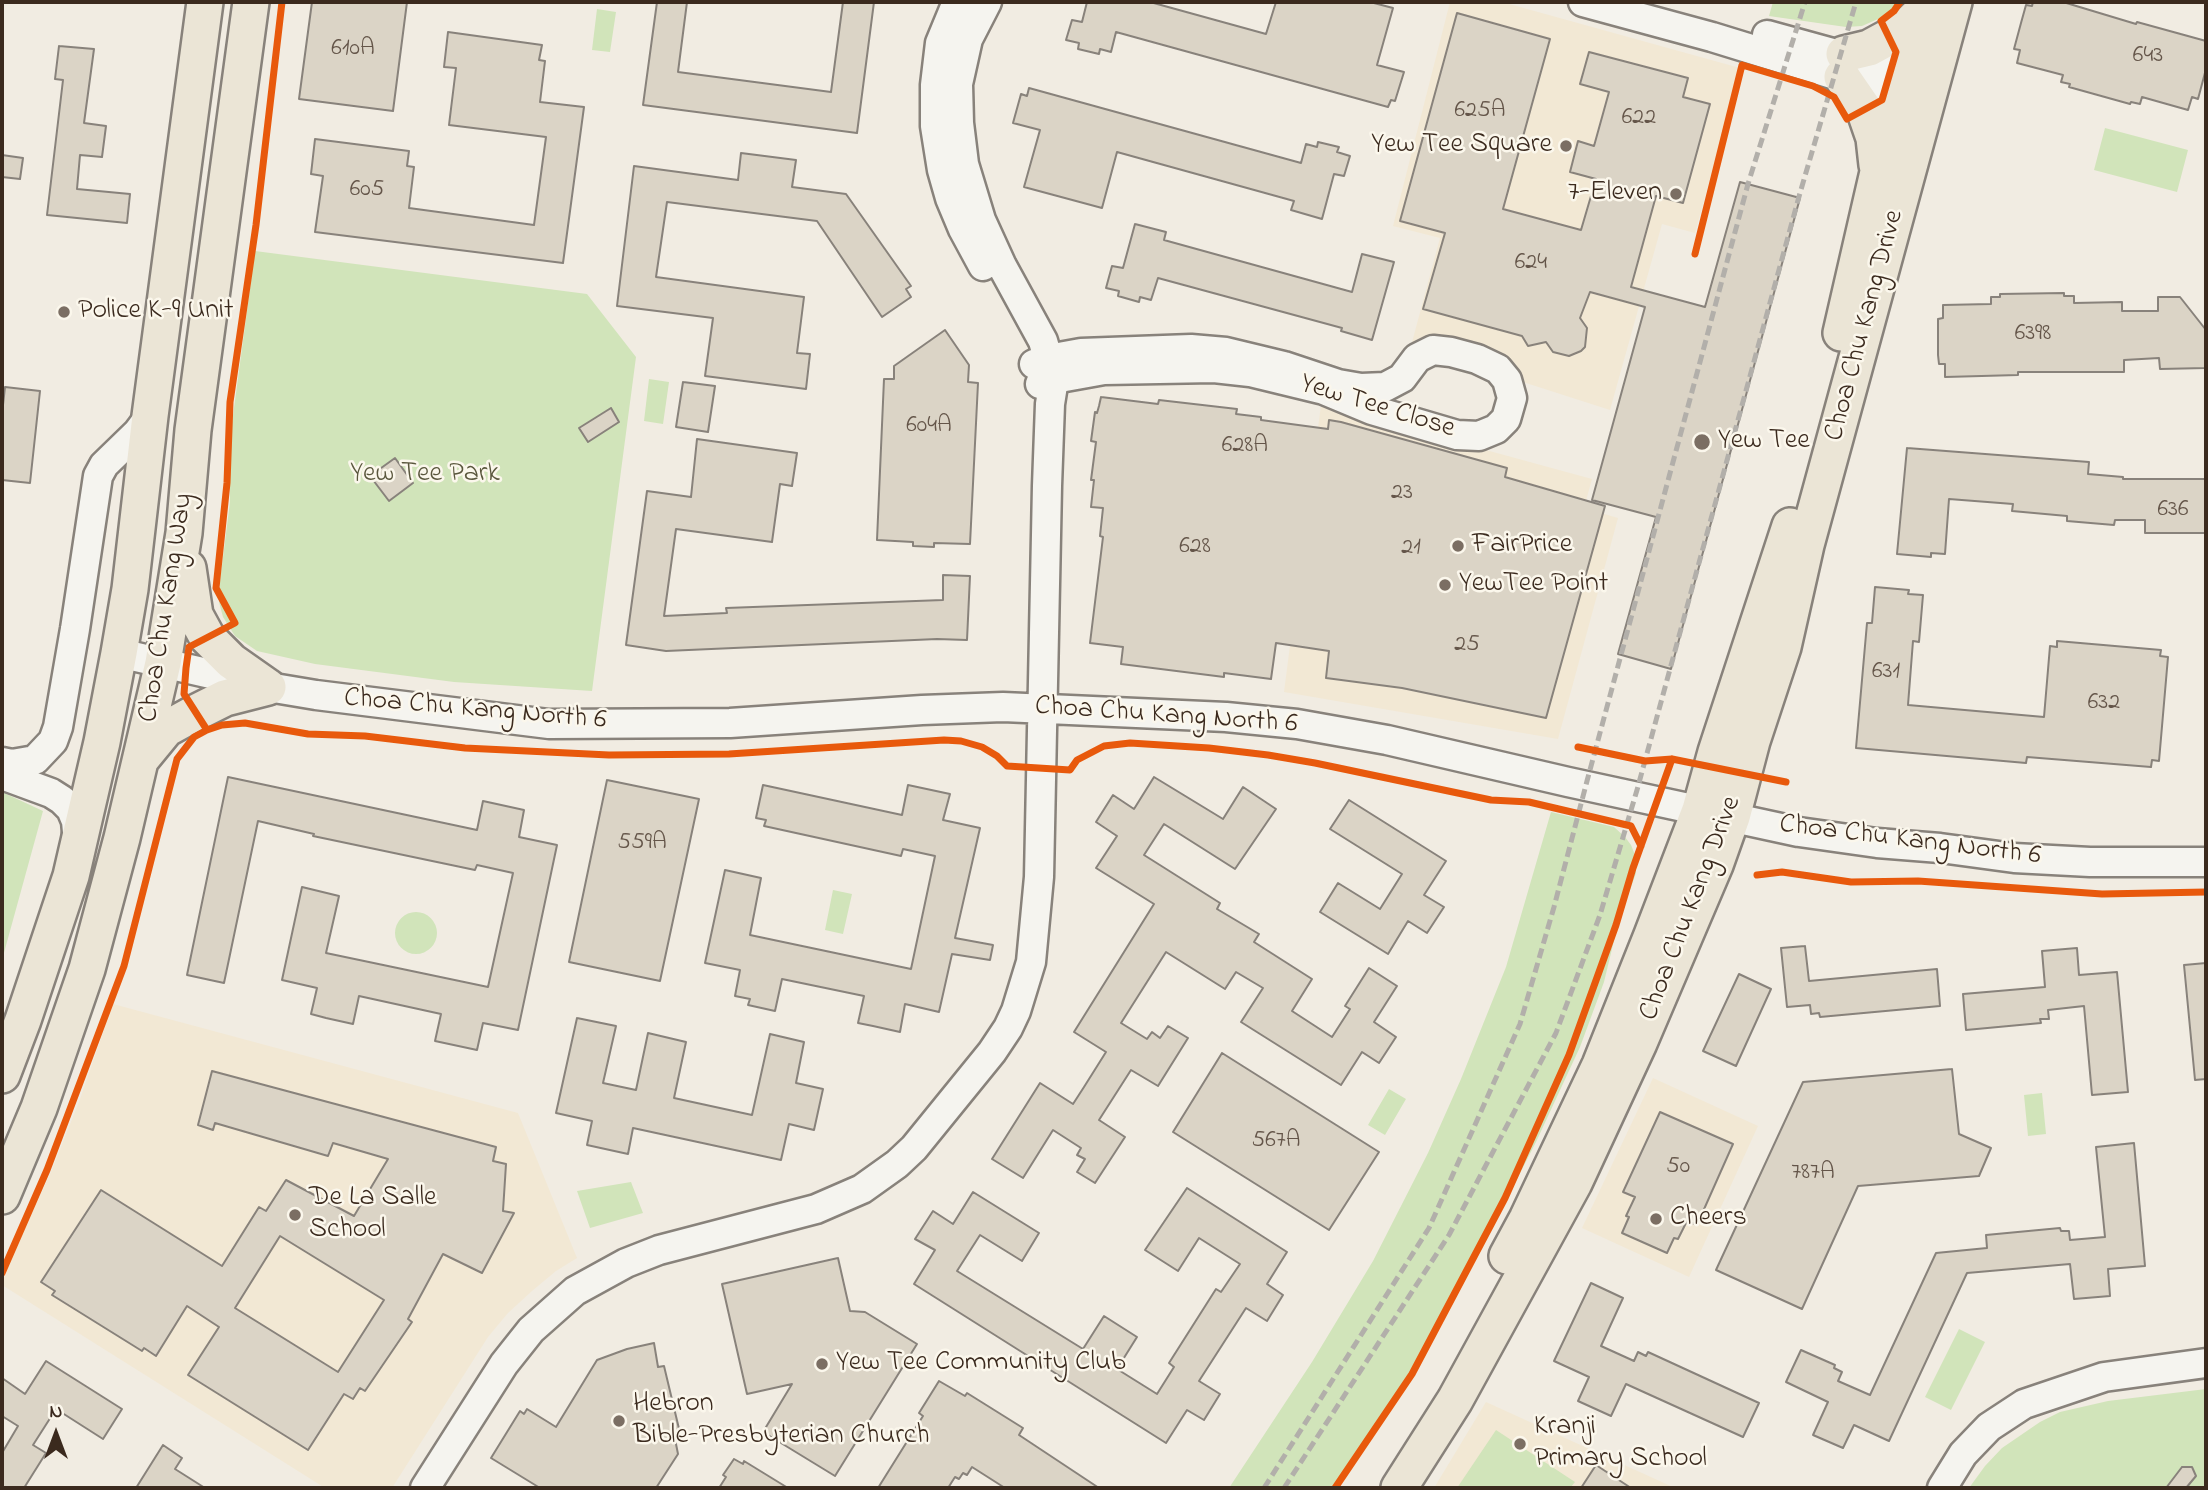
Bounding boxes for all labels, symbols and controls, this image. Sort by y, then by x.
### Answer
house number: 610A [331,36,375,64]
house number: 643 [2133,43,2163,71]
house number: 625A [1455,98,1505,126]
house number: 622 [1622,105,1656,133]
place label: Yew Tee Square [1371,129,1552,163]
marker: Yew Tee Square [1558,138,1574,154]
house number: 605 [350,177,384,205]
place label: 7-Eleven [1568,177,1662,211]
marker: 7-Eleven [1668,186,1684,202]
street label: Choa Chu Kang Drive [1819,207,1913,445]
house number: 624 [1515,250,1547,278]
place label: Police K-9 Unit [78,295,233,329]
marker: Police K-9 Unit [56,304,72,320]
house number: 6398 [2015,321,2051,349]
street label: Yew Tee Close [1295,368,1459,448]
house number: 604A [906,413,952,441]
place label: Yew Tee [1718,425,1810,459]
marker: Yew Tee [1692,432,1712,452]
house number: 628A [1222,433,1268,461]
park label: Yew Tee Park [350,458,500,492]
house number: 23 [1391,480,1413,508]
street label: Choa Chu Kang Way [133,491,203,725]
house number: 636 [2157,497,2189,525]
place label: FairPrice [1472,529,1572,563]
house number: 628 [1179,534,1211,562]
house number: 21 [1401,535,1421,563]
marker: FairPrice [1450,538,1466,554]
place label: YewTee Point [1459,568,1608,602]
marker: YewTee Point [1437,577,1453,593]
house number: 25 [1454,632,1480,660]
house number: 631 [1872,659,1900,687]
street label: Choa Chu Kang North 6 [342,683,608,739]
house number: 632 [2088,690,2120,718]
street label: Choa Chu Kang North 6 [1034,691,1298,743]
street label: Choa Chu Kang Drive [1634,792,1750,1026]
street label: Choa Chu Kang North 6 [1777,809,2043,875]
house number: 559A [617,830,667,858]
house number: 567A [1252,1128,1300,1156]
house number: 50 [1666,1154,1690,1182]
house number: 787A [1791,1160,1835,1188]
place label: De La Salle School [309,1182,437,1248]
place label: Cheers [1670,1202,1747,1236]
marker: De La Salle School [287,1207,303,1223]
marker: Cheers [1648,1211,1664,1227]
place label: Yew Tee Community Club [836,1347,1126,1381]
marker: Yew Tee Community Club [814,1356,830,1372]
place label: Hebron Bible-Presbyterian Church [633,1388,930,1454]
north arrow [21,1399,91,1469]
text: N [50,1399,62,1426]
place label: Kranji Primary School [1534,1411,1707,1477]
marker: Hebron Bible-Presbyterian Church [611,1413,627,1429]
marker: Kranji Primary School [1512,1436,1528,1452]

